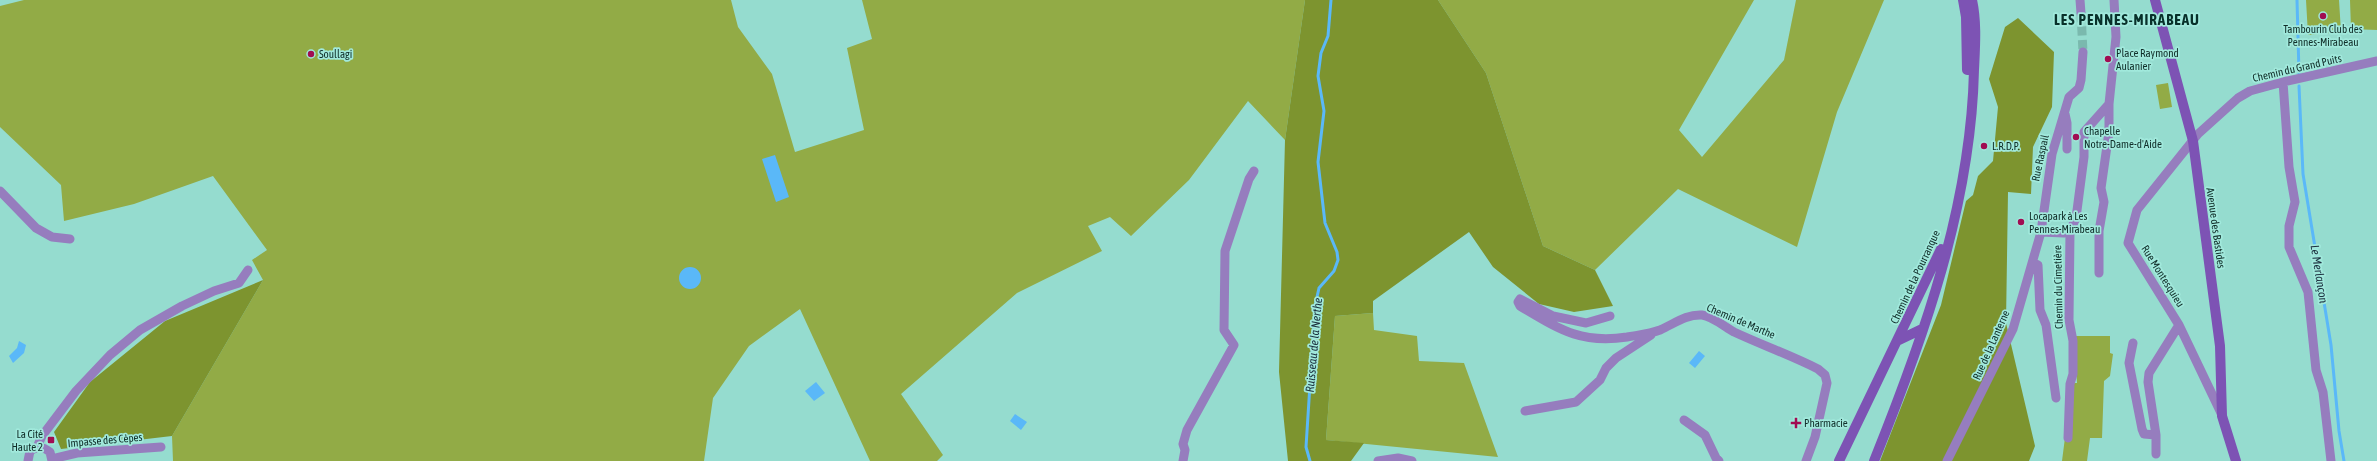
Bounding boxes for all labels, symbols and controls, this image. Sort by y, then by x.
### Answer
district label: LES PENNES-MIRABEAU [2054,11,2200,28]
marker: Tambourin Club des Pennes-Mirabeau [2318,11,2328,21]
place label: Tambourin Club des Pennes-Mirabeau [2283,23,2363,48]
place label: Place Raymond Aulanier [2116,47,2179,72]
place label: Soullagi [319,48,352,60]
marker: Soullagi [306,49,316,59]
street label: Chemin du Grand Puits [2251,52,2343,84]
marker: Place Raymond Aulanier [2103,54,2113,64]
place label: Chapelle Notre-Dame-d'Aide [2084,125,2162,150]
marker: Chapelle Notre-Dame-d'Aide [2071,132,2081,142]
street label: Rue Raspail [2029,133,2051,183]
place label: L.R.D.P. [1992,140,2020,152]
marker: L.R.D.P. [1979,141,1989,151]
street label: Avenue des Bastides [2204,187,2228,269]
place label: Locapark à Les Pennes-Mirabeau [2029,210,2100,235]
marker: Locapark à Les Pennes-Mirabeau [2016,217,2026,227]
street label: Chemin de la Pourranque [1888,228,1942,326]
street label: Rue Montesquieu [2139,243,2187,309]
water label: Le Merlançon [2307,244,2331,304]
street label: Chemin du Cimetière [2051,245,2065,329]
water label: Ruisseau de la Nerthe [1303,297,1325,393]
street label: Chemin de Marthe [1705,301,1777,341]
street label: Rue de la Lanterne [1970,308,2012,382]
place label: Pharmacie [1804,417,1848,429]
marker: Pharmacie [1791,418,1801,428]
place label: La Cité Haute 2 [11,428,43,453]
street label: Impasse des Cèpes [67,431,143,449]
marker: La Cité Haute 2 [46,435,56,445]

